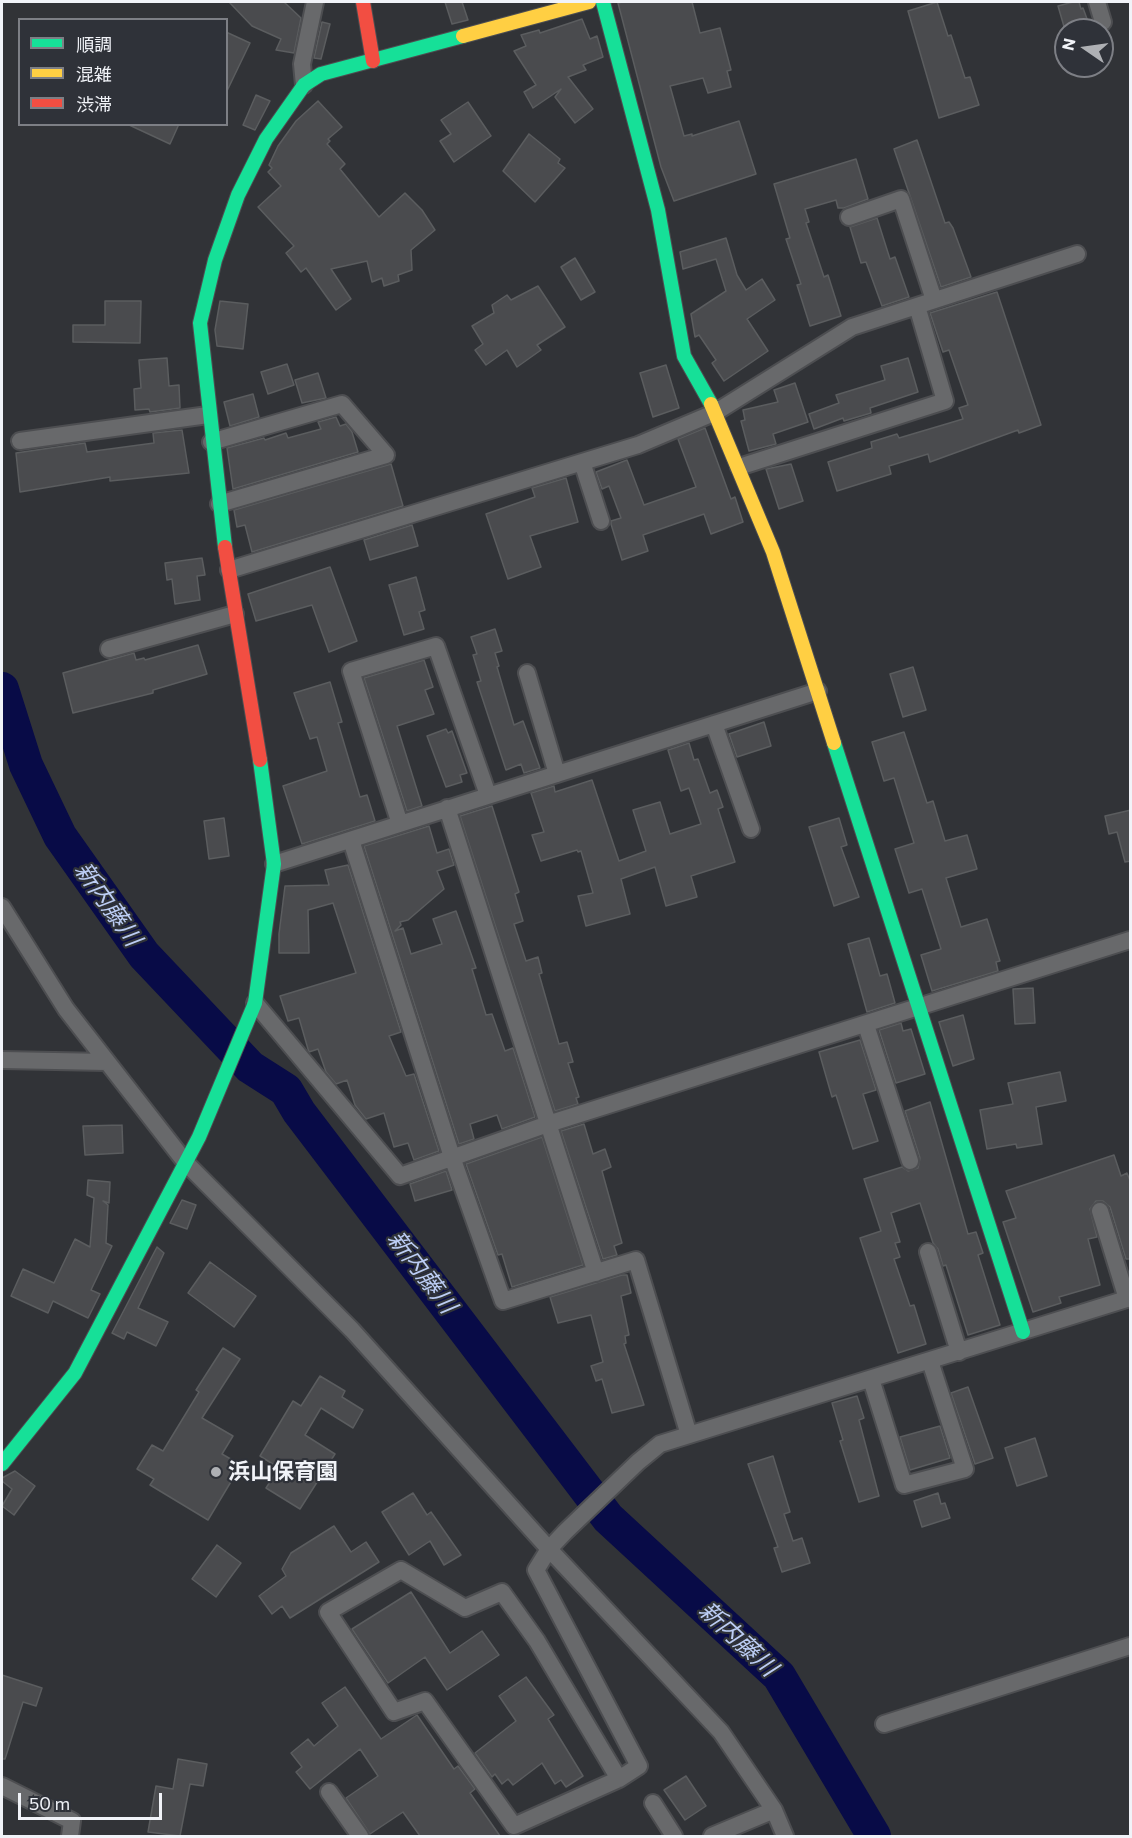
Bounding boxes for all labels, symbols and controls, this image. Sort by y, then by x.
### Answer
legend [18,18,228,126]
north arrow [1054,18,1114,78]
text: 順調 [76,33,112,55]
text: N [1057,36,1079,52]
text: 混雑 [76,63,112,85]
text: 渋滞 [76,93,112,115]
water label: 新内藤川 [69,856,147,952]
water label: 新内藤川 [382,1225,462,1319]
place label: 浜山保育園 [228,1459,338,1485]
marker: 浜山保育園 [209,1465,223,1479]
water label: 新内藤川 [693,1596,783,1682]
scale bar [21,1781,165,1819]
text: 50 m [29,1792,70,1814]

